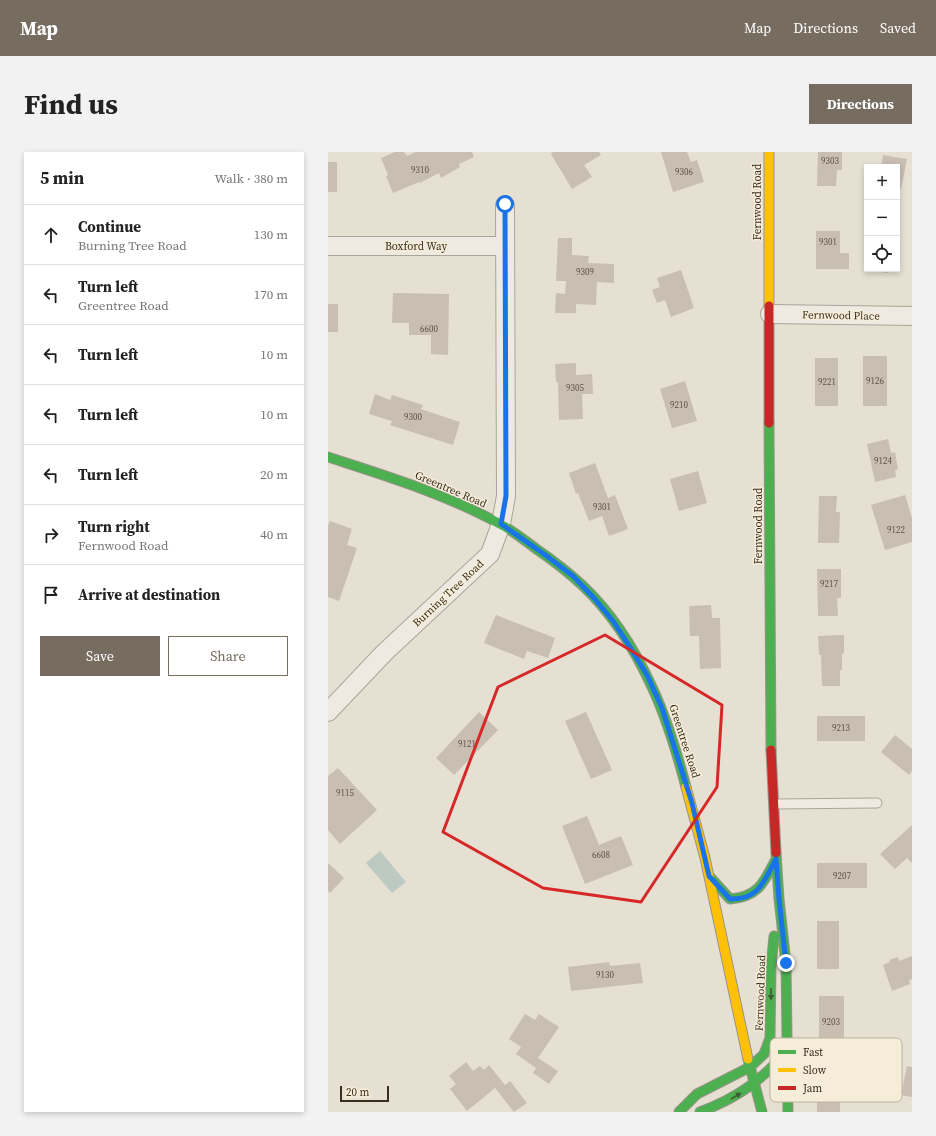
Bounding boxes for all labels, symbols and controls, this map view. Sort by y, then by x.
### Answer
text: Map [20,15,58,41]
text: Map [744,18,771,38]
text: Directions [793,18,858,38]
text: Saved [880,18,916,38]
button: Directions [809,84,912,124]
text: Find us [24,85,118,123]
house number: 9303 [821,155,839,167]
street label: Fernwood Road [750,163,765,240]
house number: 9310 [411,164,429,176]
map controls [864,164,900,272]
button: + [864,164,900,200]
text: 5 min [40,166,84,190]
house number: 9306 [675,166,693,178]
text: Walk · 380 m [215,170,288,187]
route start [496,195,514,213]
button: − [864,200,900,236]
text: Continue [78,216,141,237]
icon: ahead [40,224,62,246]
text: 130 m [254,226,288,243]
house number: 9301 [819,236,837,248]
button: locate [864,236,900,272]
text: Burning Tree Road [78,237,187,254]
street label: Boxford Way [385,239,447,254]
house number: 9309 [576,266,594,278]
text: Turn left [78,276,138,297]
icon: left [40,284,62,306]
text: 170 m [254,286,288,303]
text: Greentree Road [78,297,169,314]
street label: Fernwood Place [802,307,880,324]
house number: 6600 [420,323,438,335]
icon: left [40,344,62,366]
text: Turn left [78,344,138,365]
text: 10 m [260,346,288,363]
house number: 9126 [866,375,884,387]
house number: 9221 [818,376,836,388]
house number: 9305 [566,382,584,394]
house number: 9210 [670,399,688,411]
icon: left [40,404,62,426]
text: Turn left [78,404,138,425]
text: 10 m [260,406,288,423]
house number: 9300 [404,411,422,423]
house number: 9124 [874,455,892,467]
icon: left [40,464,62,486]
text: Turn left [78,464,138,485]
text: 20 m [260,466,288,483]
street label: Greentree Road [413,468,490,512]
street label: Fernwood Road [751,487,766,564]
house number: 9301 [593,501,611,513]
text: Turn right [78,516,150,537]
icon: right [40,524,62,546]
house number: 9122 [887,524,905,536]
text: 40 m [260,526,288,543]
text: Fernwood Road [78,537,168,554]
street label: Burning Tree Road [410,556,488,630]
house number: 9217 [820,578,838,590]
icon: arrive [40,584,62,606]
text: Arrive at destination [78,584,220,605]
button: Save [40,636,160,676]
button: Share [168,636,288,676]
street label: Greentree Road [666,702,704,781]
house number: 9213 [832,722,850,734]
house number: 9121 [458,738,476,750]
house number: 9115 [336,787,354,799]
house number: 6608 [592,849,610,861]
house number: 9207 [833,870,851,882]
street label: Fernwood Road [752,954,769,1032]
route end [777,954,795,972]
house number: 9130 [596,969,614,981]
one-way arrow [768,988,774,1001]
house number: 9203 [822,1016,840,1028]
legend [770,1038,902,1102]
text: Fast [803,1045,823,1060]
text: Slow [803,1063,827,1078]
text: Jam [802,1081,822,1096]
scale bar [340,1084,389,1103]
text: 20 m [346,1085,369,1100]
one-way arrow [730,1092,742,1099]

